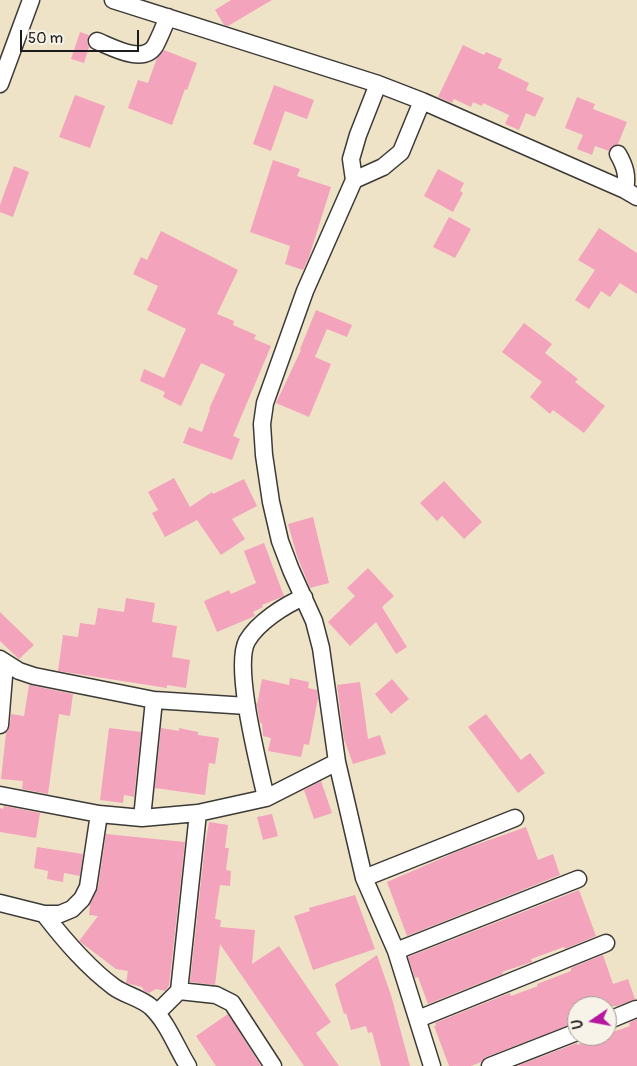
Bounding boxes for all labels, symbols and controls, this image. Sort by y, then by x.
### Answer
scale bar [22,20,141,52]
text: 50 m [28,29,63,48]
north arrow [567,996,617,1046]
text: U [569,1018,587,1030]

